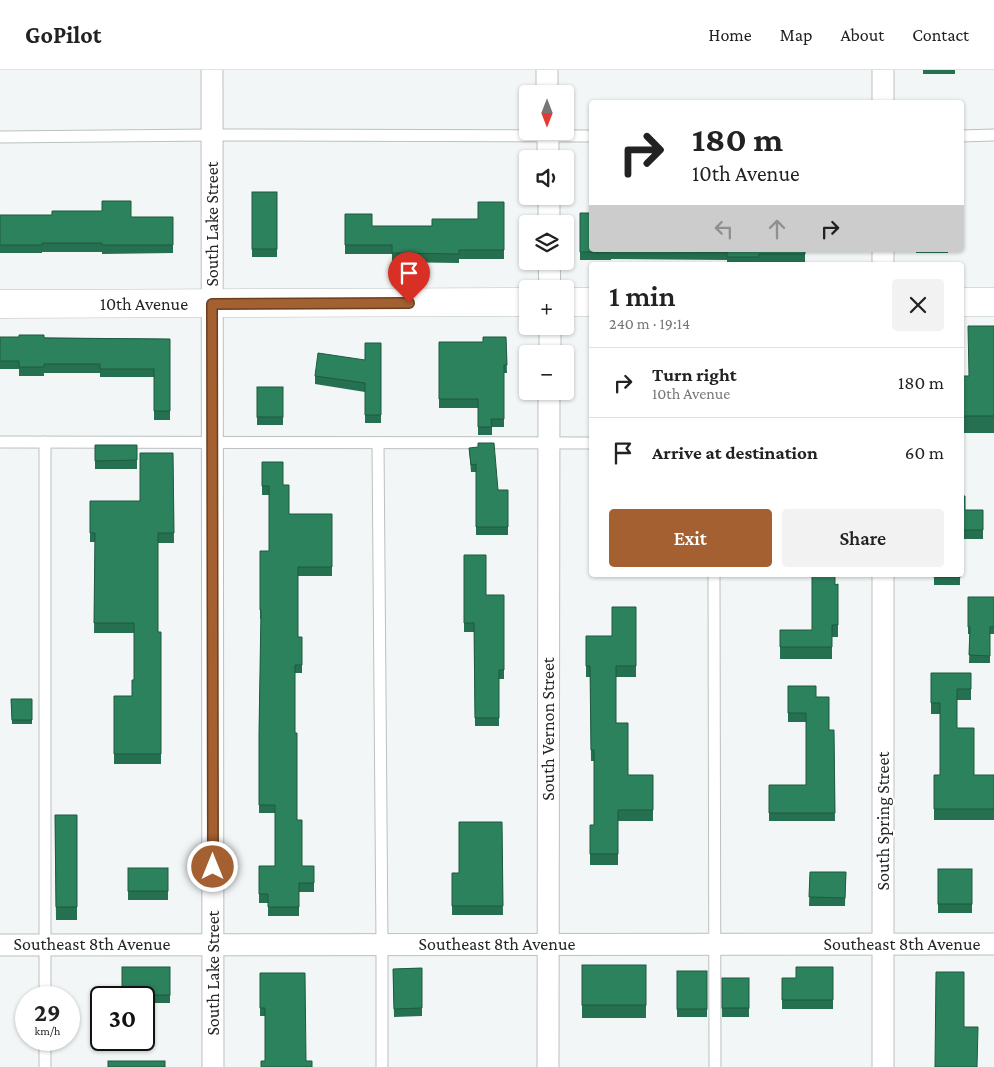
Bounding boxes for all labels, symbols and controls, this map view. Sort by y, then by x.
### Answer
text: GoPilot [25,21,101,48]
text: Home [709,25,752,45]
text: Map [780,25,812,45]
text: About [840,25,884,45]
text: Contact [912,25,969,45]
north arrow [519,85,574,140]
map controls [519,85,574,400]
icon: right [609,120,674,185]
text: 180 m [692,120,783,159]
button: sound [519,150,574,205]
street label: South Lake Street [202,160,222,287]
text: 10th Avenue [692,161,800,186]
button: layers [519,215,574,270]
icon: left [710,215,738,243]
icon: ahead [763,215,791,243]
icon: right [816,215,844,243]
pin [388,252,430,303]
icon: arrive [395,259,423,287]
text: 1 min [609,279,676,312]
button: close [892,279,944,331]
button: + [519,280,574,335]
street label: 10th Avenue [100,294,188,314]
text: 240 m · 19:14 [609,315,690,332]
button: − [519,345,574,400]
text: Turn right [652,364,737,385]
icon: right [609,369,637,397]
text: 180 m [898,372,944,393]
text: 10th Avenue [652,385,730,402]
icon: arrive [609,439,637,467]
text: Arrive at destination [652,442,818,463]
text: 60 m [905,442,944,463]
button: Exit [609,509,772,567]
button: Share [782,509,944,567]
street label: South Vernon Street [538,656,558,801]
street label: South Spring Street [873,751,893,890]
position arrow [186,840,238,892]
street label: South Lake Street [203,909,223,1036]
street label: Southeast 8th Avenue [14,934,170,954]
street label: Southeast 8th Avenue [419,934,575,954]
street label: Southeast 8th Avenue [824,934,980,954]
speed limit sign: 30 [90,986,155,1051]
text: 29 [34,999,61,1026]
text: km/h [35,1024,60,1038]

